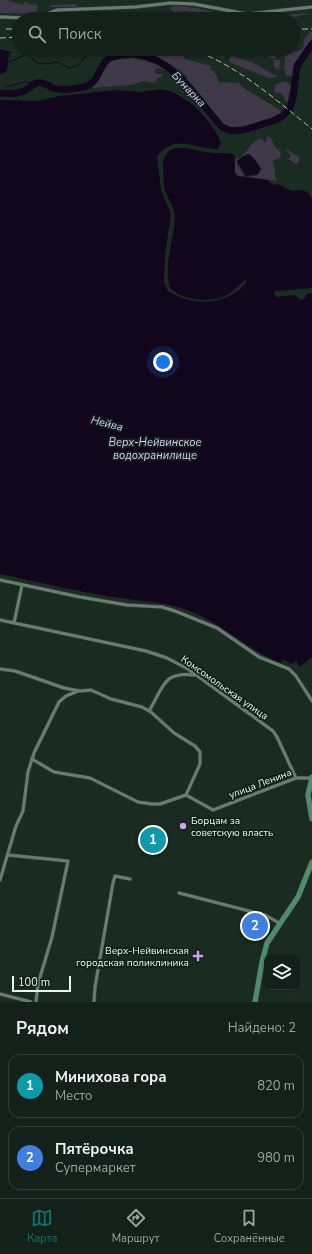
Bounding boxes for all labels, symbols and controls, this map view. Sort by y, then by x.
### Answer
search box [12,12,300,56]
icon: search [26,23,48,45]
text: Поиск [58,24,102,44]
water label: Бунарка [168,68,209,110]
your location [153,352,173,372]
water label: Нейва [89,412,125,435]
water label: Верх-Нейвинское водохранилище [109,435,201,463]
street label: Комсомольская улица [178,652,271,723]
street label: улица Ленина [227,766,294,802]
place label: Борцам за советскую власть [191,814,273,840]
marker: Борцам за советскую власть [178,821,188,831]
pin: 1 [140,825,166,855]
pin: 2 [242,911,268,941]
place label: Верх-Нейвинская городская поликлиника [76,944,189,970]
marker: Верх-Нейвинская городская поликлиника [192,950,204,962]
map controls [264,954,300,990]
button: layers [264,954,300,990]
scale bar [12,974,71,993]
text: 100 m [18,975,50,990]
text: Рядом [16,1017,69,1040]
text: Найдено: 2 [228,1019,296,1037]
text: Минихова гора [55,1067,167,1087]
text: 1 [26,1077,34,1095]
text: 820 m [257,1077,295,1095]
text: Место [55,1087,92,1105]
text: Пятёрочка [55,1139,134,1159]
text: 2 [26,1149,34,1167]
text: 980 m [257,1149,295,1167]
text: Супермаркет [55,1159,136,1177]
tab: Карта [27,1207,57,1246]
tab: Маршрут [112,1207,160,1246]
tab: Сохранённые [214,1207,285,1246]

